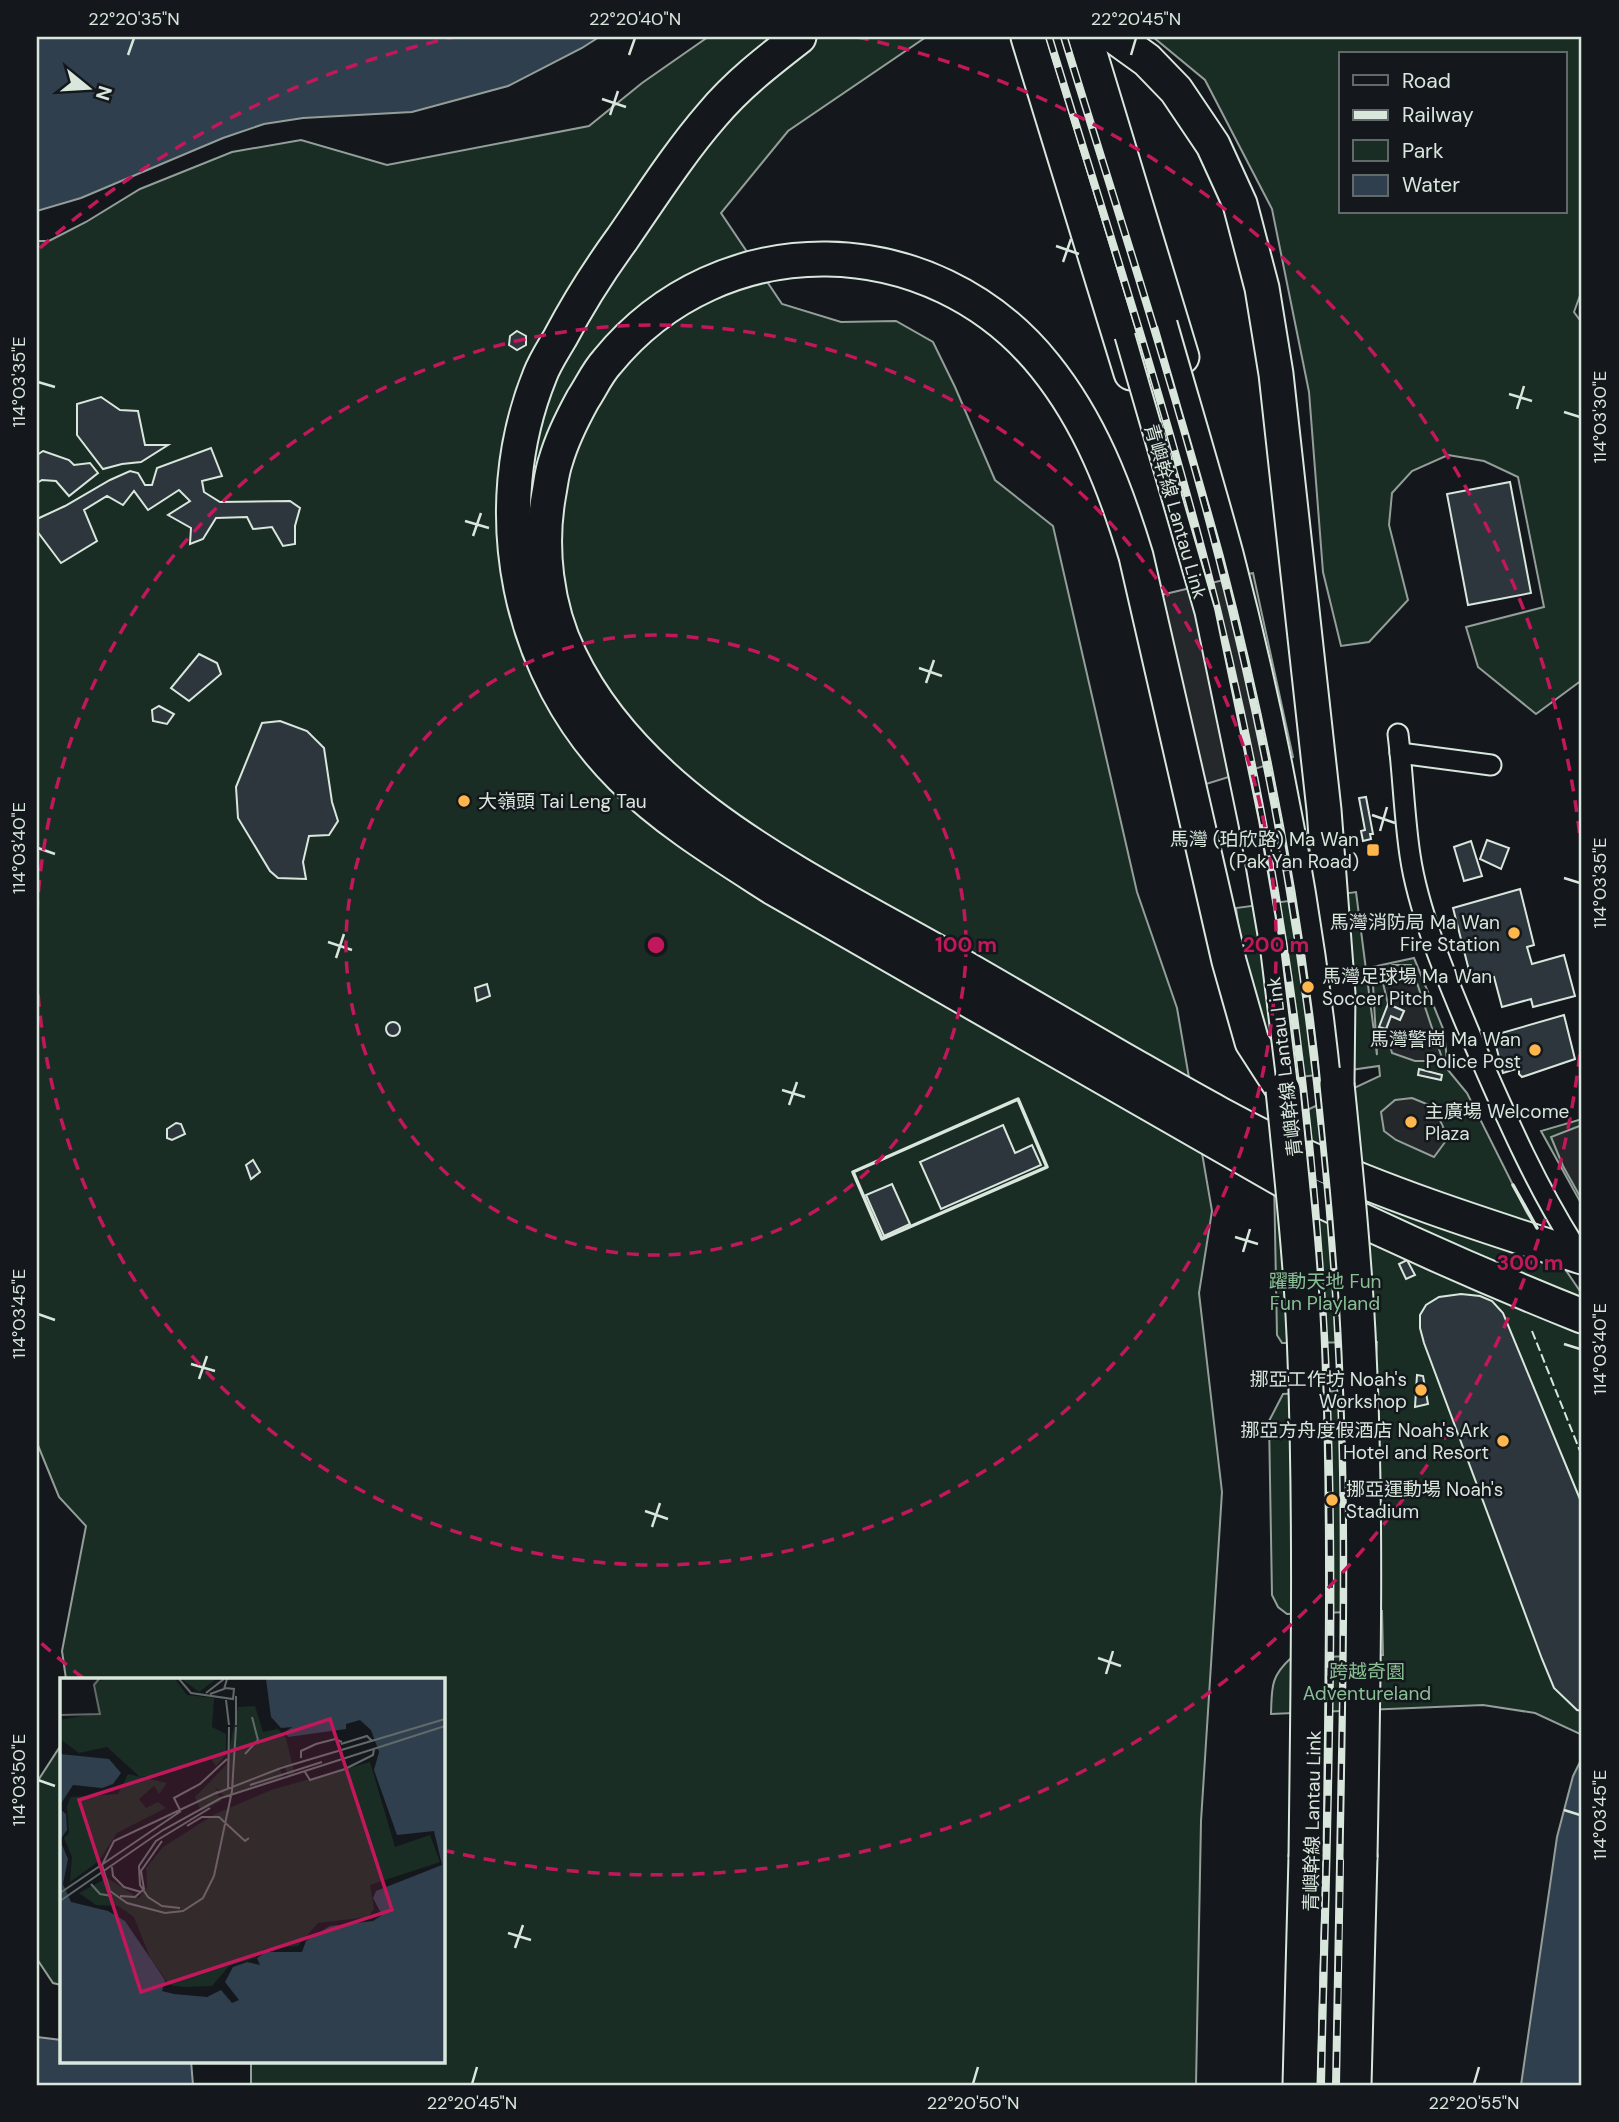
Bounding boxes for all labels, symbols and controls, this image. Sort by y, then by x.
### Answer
text: 22°20'35"N [88,7,180,31]
text: 22°20'40"N [589,7,681,31]
text: 22°20'45"N [1091,7,1181,31]
north arrow [52,52,122,122]
legend [1339,52,1566,214]
text: Road [1402,67,1451,95]
text: N [90,83,118,104]
text: Railway [1402,101,1474,129]
text: Park [1402,137,1444,165]
text: Water [1402,171,1460,199]
text: 114°03'35"E [7,337,31,427]
text: 114°03'30"E [1588,371,1612,463]
street label: 青嶼幹線 Lantau Link [1139,421,1213,602]
place label: 大嶺頭 Tai Leng Tau [478,789,647,814]
marker: 大嶺頭 Tai Leng Tau [456,793,472,809]
text: 114°03'40"E [7,802,31,894]
place label: 馬灣 (珀欣路) Ma Wan (Pak Yan Road) [1170,827,1359,874]
text: 114°03'35"E [1588,838,1612,928]
marker: 馬灣 (珀欣路) Ma Wan (Pak Yan Road) [1365,842,1381,858]
place label: 馬灣消防局 Ma Wan Fire Station [1330,910,1500,957]
marker: 馬灣消防局 Ma Wan Fire Station [1506,925,1522,941]
text: 100 m [935,931,997,959]
text: 200 m [1243,931,1309,959]
centre of rings [644,933,668,957]
place label: 馬灣足球場 Ma Wan Soccer Pitch [1322,964,1492,1011]
street label: 青嶼幹線 Lantau Link [1261,975,1308,1158]
marker: 馬灣足球場 Ma Wan Soccer Pitch [1300,979,1316,995]
place label: 馬灣警崗 Ma Wan Police Post [1370,1027,1521,1074]
marker: 馬灣警崗 Ma Wan Police Post [1527,1042,1543,1058]
place label: 主廣場 Welcome Plaza [1425,1099,1569,1146]
marker: 主廣場 Welcome Plaza [1403,1114,1419,1130]
text: 300 m [1497,1249,1563,1277]
text: 114°03'45"E [7,1269,31,1359]
park label: 躍動天地 Fun Fun Playland [1268,1269,1382,1316]
text: 114°03'40"E [1588,1303,1612,1395]
place label: 挪亞工作坊 Noah's Workshop [1250,1367,1407,1414]
marker: 挪亞工作坊 Noah's Workshop [1413,1382,1429,1398]
place label: 挪亞方舟度假酒店 Noah's Ark Hotel and Resort [1240,1418,1489,1465]
marker: 挪亞方舟度假酒店 Noah's Ark Hotel and Resort [1495,1433,1511,1449]
place label: 挪亞運動場 Noah's Stadium [1346,1477,1503,1524]
marker: 挪亞運動場 Noah's Stadium [1324,1492,1340,1508]
park label: 跨越奇園 Adventureland [1303,1659,1431,1706]
inset map [60,1678,444,2062]
street label: 青嶼幹線 Lantau Link [1298,1730,1327,1912]
text: 114°03'50"E [7,1734,31,1826]
text: 114°03'45"E [1588,1770,1612,1860]
text: 22°20'45"N [427,2091,517,2115]
text: 22°20'50"N [927,2091,1019,2115]
text: 22°20'55"N [1428,2091,1520,2115]

